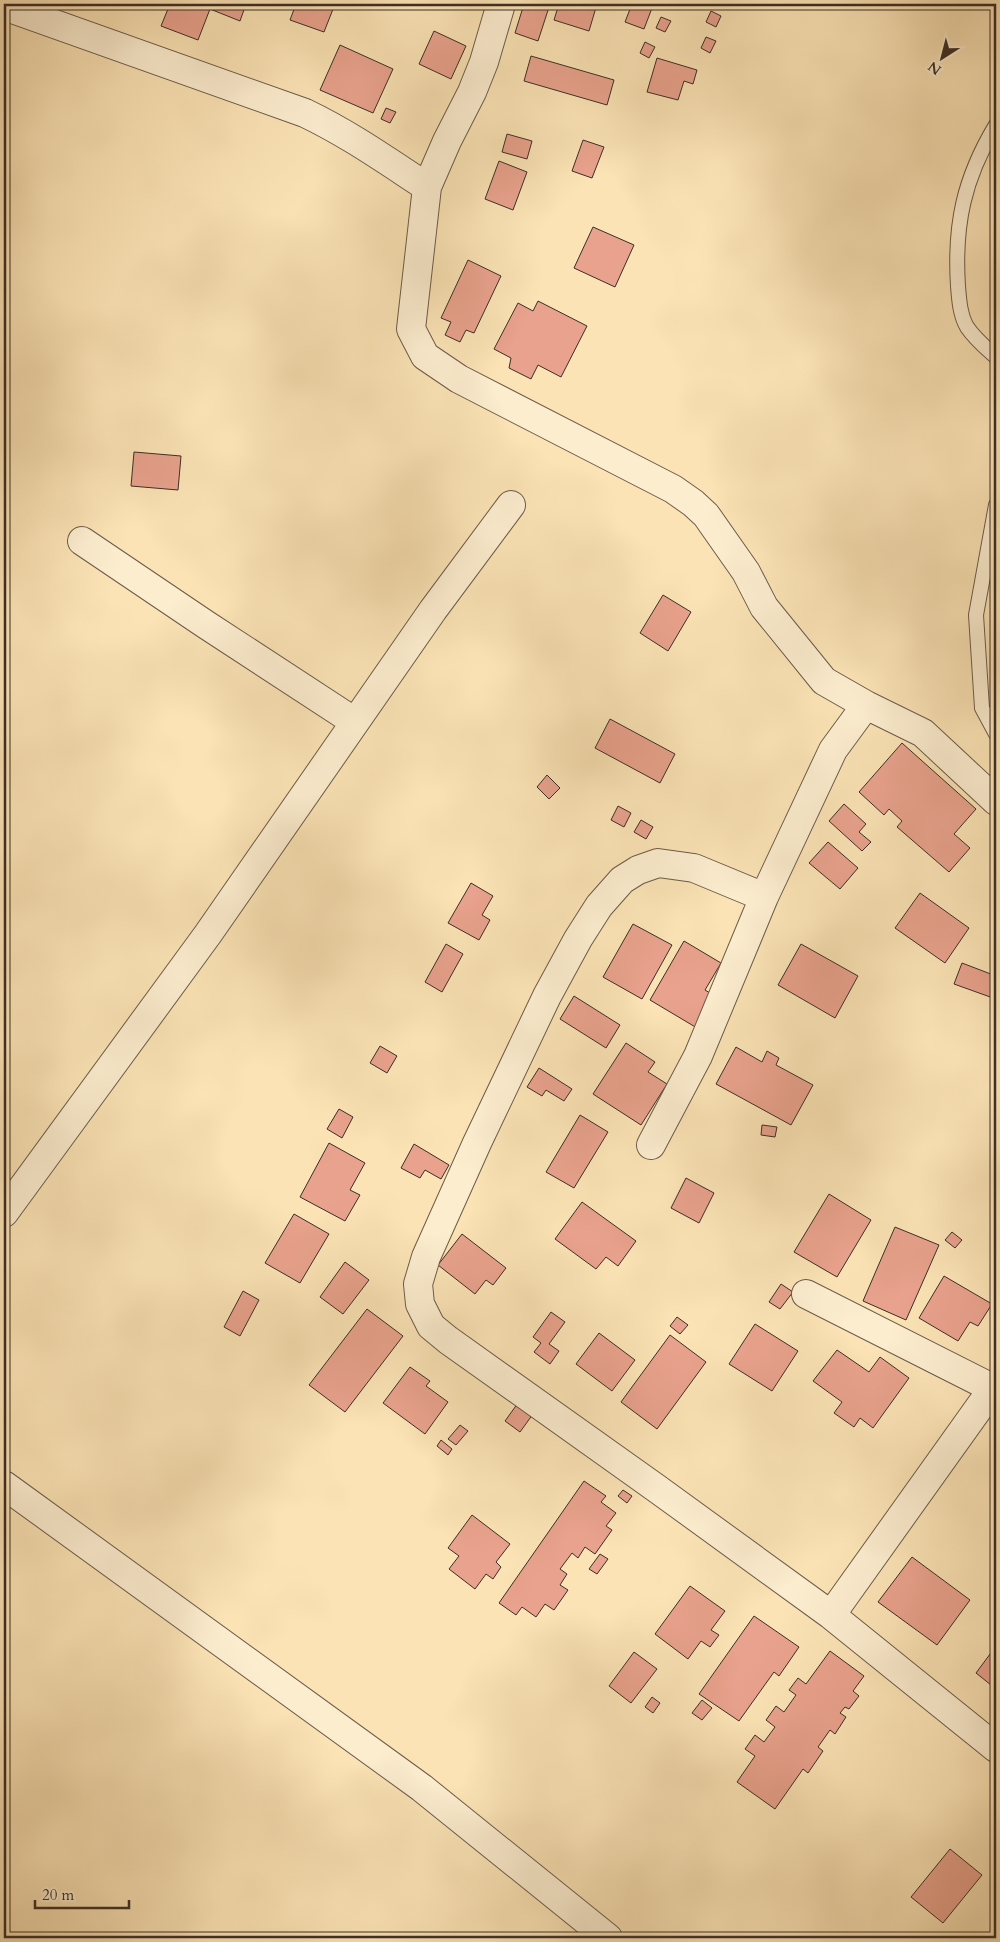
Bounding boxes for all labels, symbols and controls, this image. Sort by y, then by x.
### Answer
north arrow [918,32,968,82]
text: N [924,57,945,79]
scale bar [35,1877,129,1909]
text: 20 m [42,1885,74,1905]

